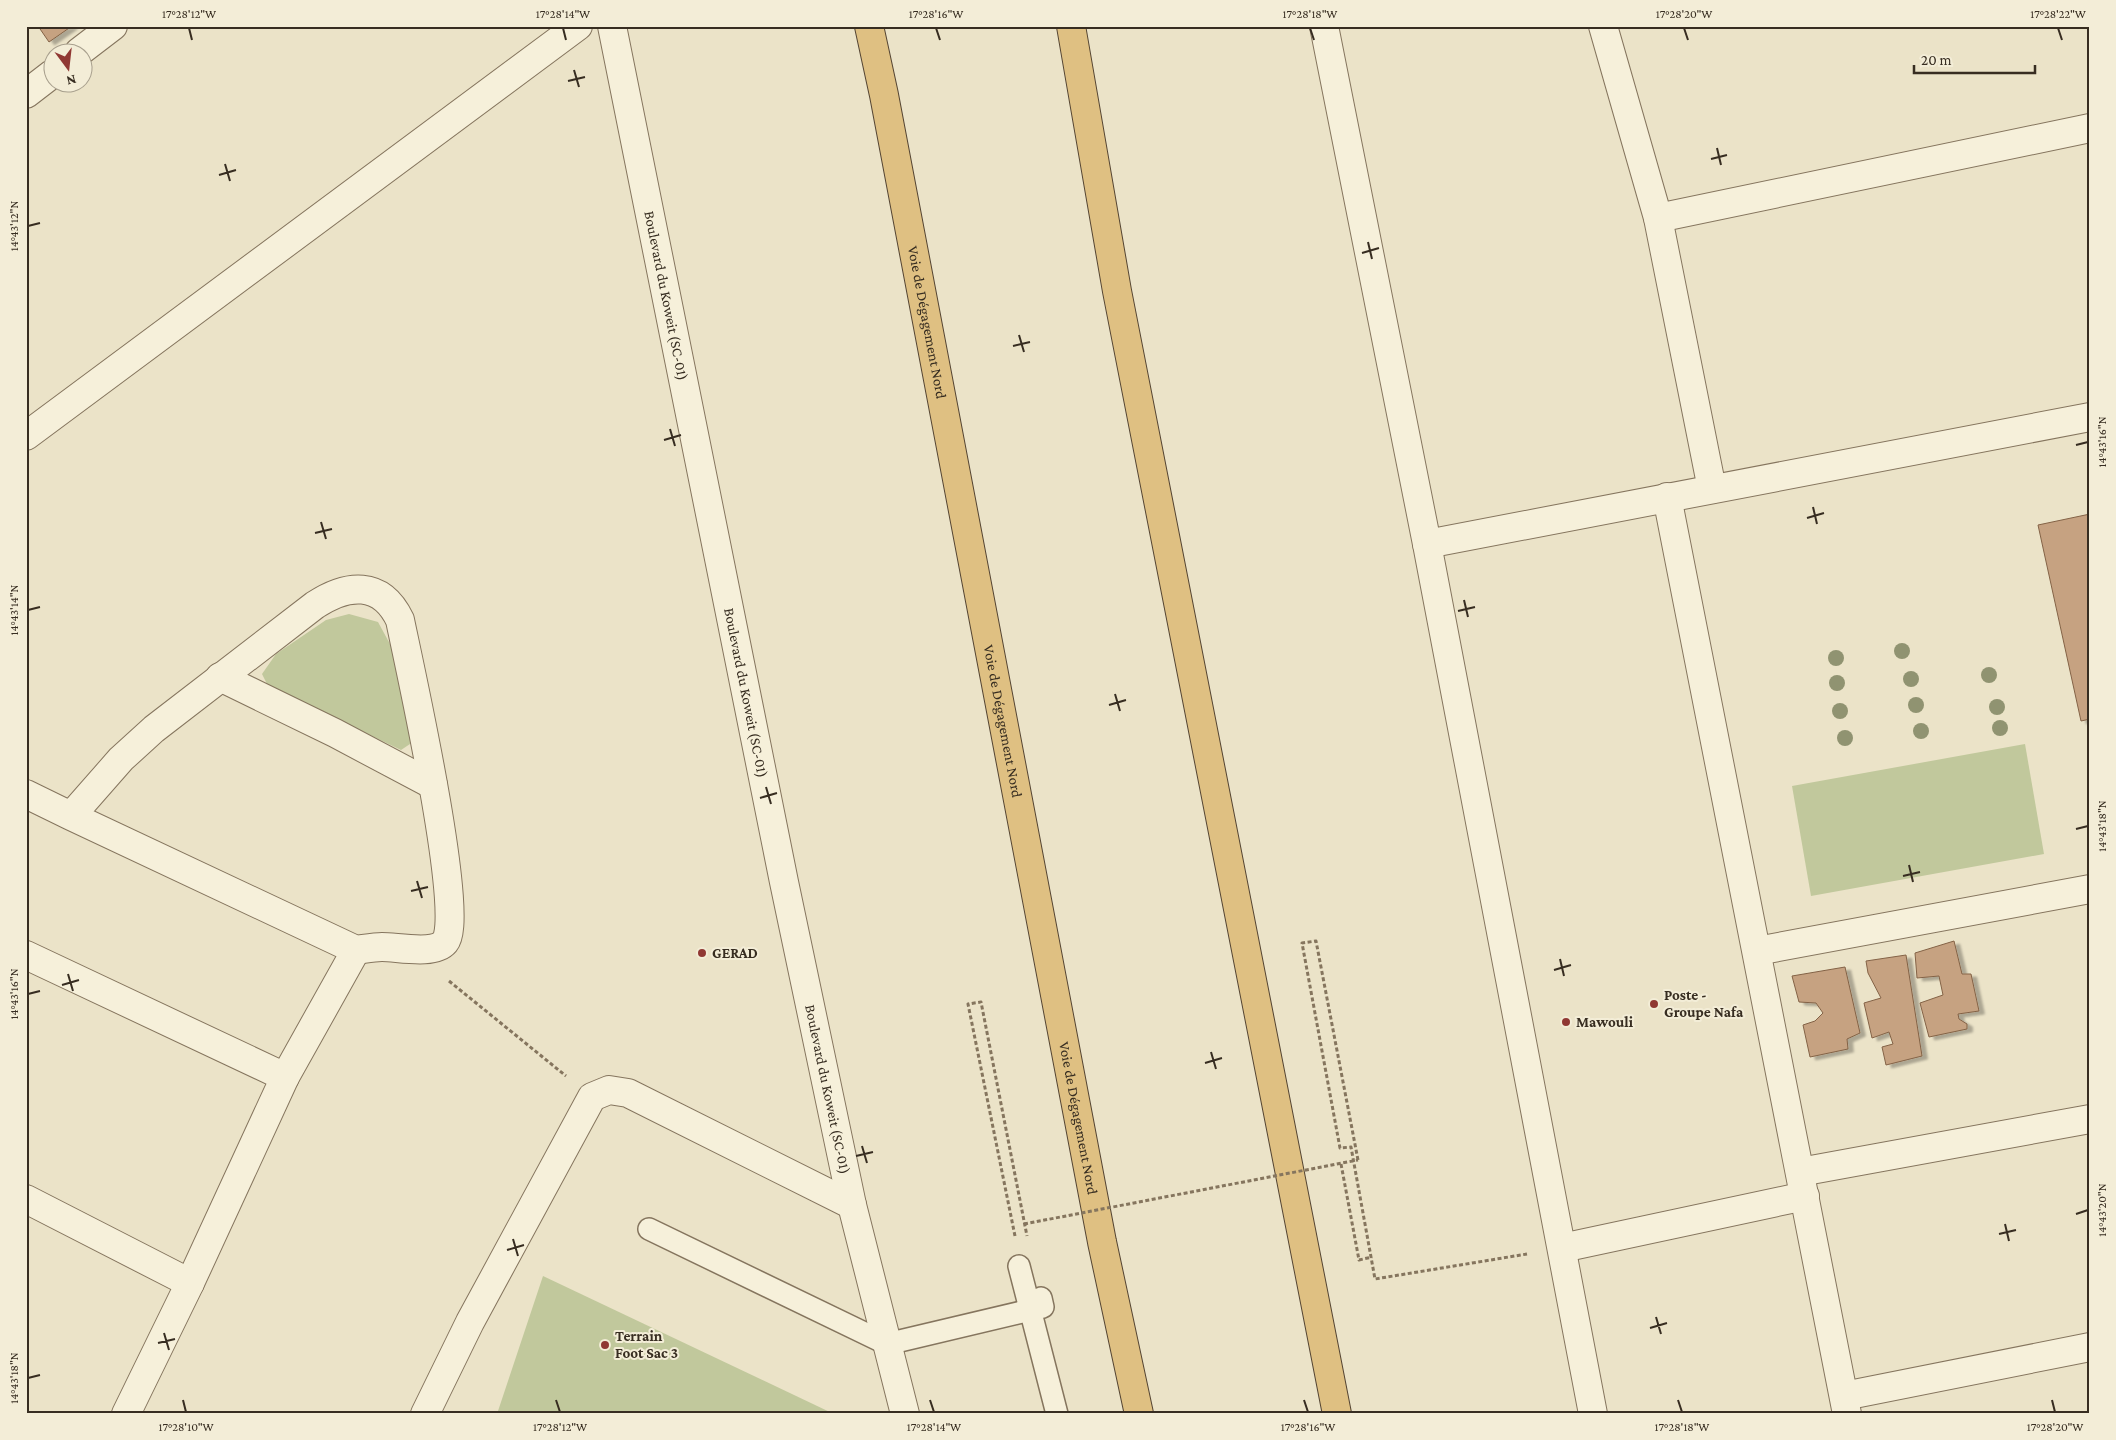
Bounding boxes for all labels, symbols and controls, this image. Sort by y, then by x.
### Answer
text: 17°28'12"W [162,7,216,21]
text: 17°28'14"W [536,7,590,21]
text: 17°28'16"W [909,7,963,21]
text: 17°28'18"W [1283,7,1337,21]
text: 17°28'20"W [1656,7,1712,21]
text: 17°28'22"W [2030,7,2086,21]
north arrow [42,42,92,92]
scale bar [1914,42,2035,74]
text: 20 m [1921,52,1952,68]
text: N [64,72,78,90]
text: 14°43'12"N [7,201,21,251]
street label: Boulevard du Koweit (SC-01) [641,209,691,382]
street label: Voie de Dégagement Nord [905,245,950,400]
text: 14°43'16"N [2095,416,2109,468]
text: 14°43'14"N [7,584,21,635]
street label: Boulevard du Koweit (SC-01) [721,606,771,779]
street label: Voie de Dégagement Nord [981,643,1025,799]
text: 14°43'18"N [2095,800,2109,852]
place label: GERAD [712,945,758,961]
marker: GERAD [696,947,708,959]
text: 14°43'16"N [7,968,21,1020]
place label: Poste - Groupe Nafa [1664,987,1744,1020]
marker: Poste - Groupe Nafa [1648,998,1660,1010]
street label: Boulevard du Koweit (SC-01) [802,1003,853,1176]
place label: Mawouli [1576,1014,1634,1030]
marker: Mawouli [1560,1016,1572,1028]
street label: Voie de Dégagement Nord [1056,1040,1101,1196]
text: 14°43'20"N [2095,1183,2109,1237]
place label: Terrain Foot Sac 3 [615,1328,678,1361]
marker: Terrain Foot Sac 3 [599,1339,611,1351]
text: 14°43'18"N [7,1352,21,1404]
text: 17°28'10"W [158,1420,214,1434]
text: 17°28'12"W [533,1420,587,1434]
text: 17°28'14"W [907,1420,961,1434]
text: 17°28'16"W [1281,1420,1335,1434]
text: 17°28'18"W [1655,1420,1709,1434]
text: 17°28'20"W [2027,1420,2083,1434]

